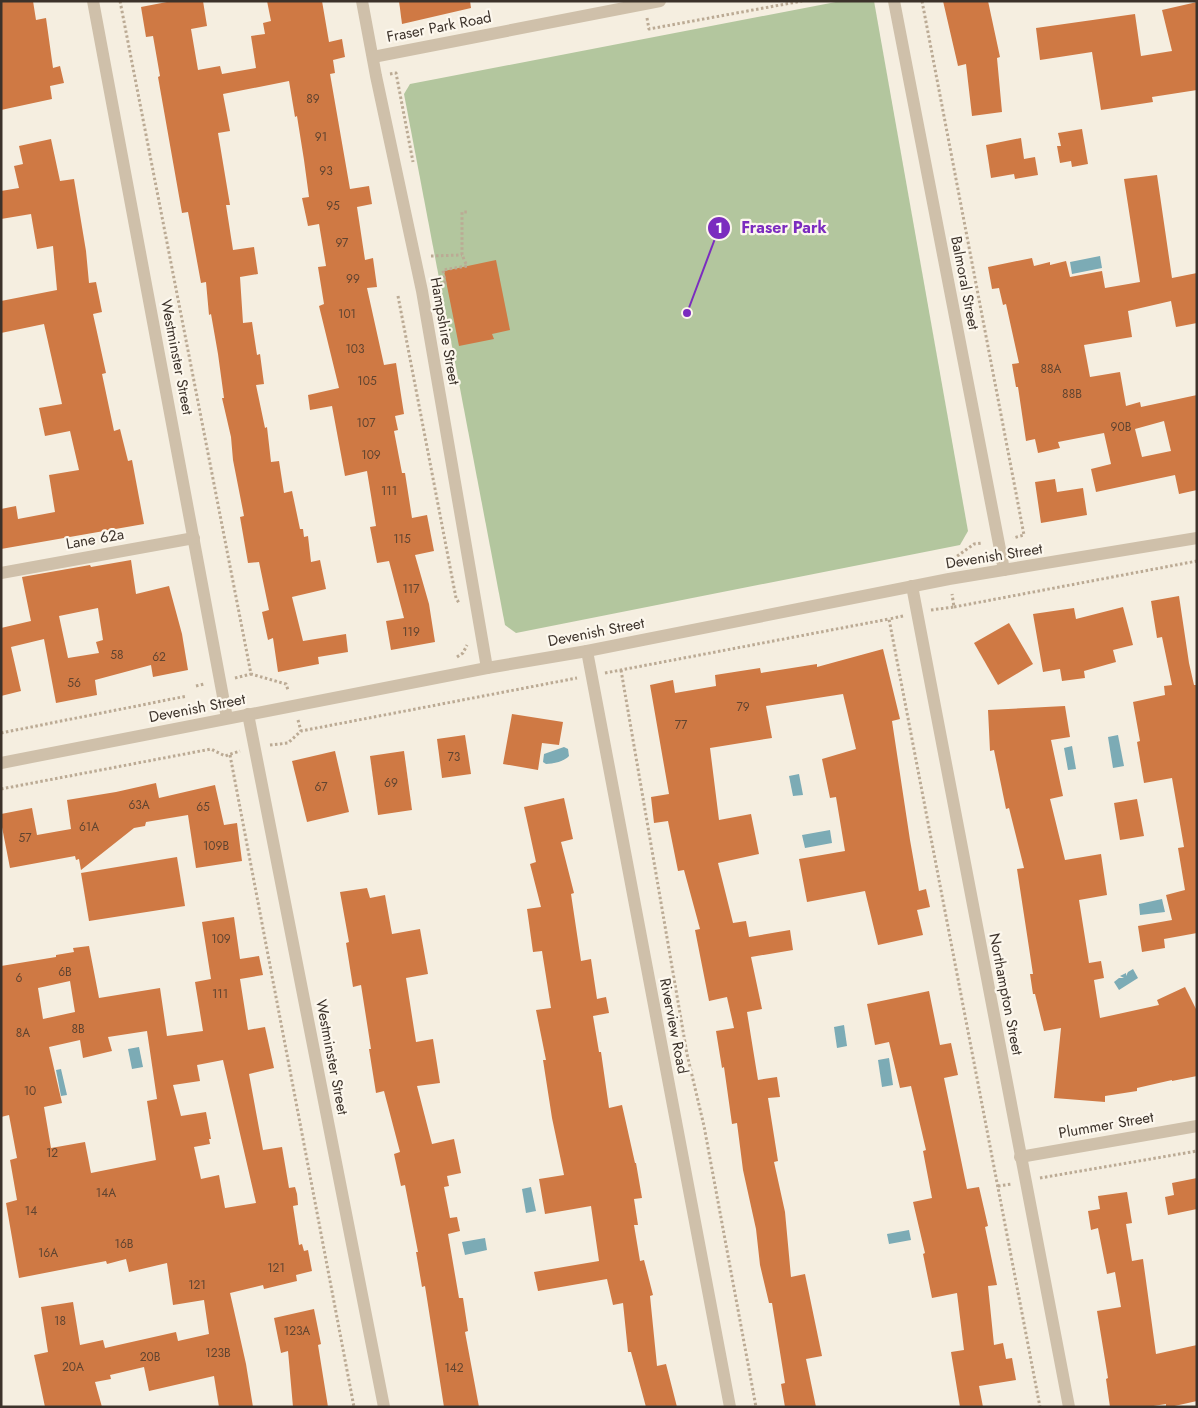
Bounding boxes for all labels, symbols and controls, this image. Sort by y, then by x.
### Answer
street label: Fraser Park Road [385,6,493,48]
house number: 89 [306,90,320,108]
house number: 91 [315,128,327,146]
house number: 93 [319,162,333,180]
house number: 95 [326,197,340,215]
callout: Fraser Park [706,212,837,243]
text: Fraser Park [741,216,828,239]
text: 1 [715,217,723,239]
house number: 97 [336,234,349,252]
street label: Balmoral Street [945,234,985,332]
house number: 99 [346,270,360,288]
street label: Hampshire Street [425,275,465,387]
street label: Westminster Street [155,297,199,417]
house number: 101 [338,305,356,323]
house number: 103 [345,340,365,358]
house number: 88A [1041,360,1061,378]
house number: 105 [357,372,377,390]
house number: 88B [1062,385,1082,403]
house number: 107 [357,414,376,432]
house number: 90B [1111,418,1132,436]
house number: 109 [361,446,381,464]
house number: 111 [381,482,397,500]
street label: Lane 62a [64,523,126,555]
house number: 115 [393,530,411,548]
street label: Devenish Street [944,537,1044,575]
house number: 117 [402,580,420,598]
street label: Devenish Street [546,612,646,652]
house number: 119 [402,623,420,641]
house number: 58 [110,646,124,664]
house number: 62 [152,648,166,666]
house number: 56 [67,674,81,692]
street label: Devenish Street [147,688,247,728]
house number: 79 [736,698,750,716]
house number: 77 [675,716,688,734]
house number: 73 [448,748,461,766]
house number: 69 [384,774,398,792]
house number: 67 [314,778,328,796]
house number: 63A [128,796,150,814]
house number: 65 [196,798,210,816]
house number: 61A [79,818,99,836]
house number: 57 [18,829,32,847]
house number: 109B [203,837,229,855]
house number: 109 [211,930,231,948]
street label: Northampton Street [983,931,1029,1057]
house number: 6B [58,963,72,981]
house number: 6 [16,969,23,987]
street label: Riverview Road [654,976,694,1076]
house number: 111 [212,985,228,1003]
street label: Westminster Street [310,997,354,1117]
house number: 8B [71,1020,85,1038]
house number: 8A [16,1024,30,1042]
house number: 10 [24,1082,36,1100]
street label: Plummer Street [1057,1106,1156,1144]
house number: 12 [46,1144,58,1162]
house number: 14A [96,1184,116,1202]
house number: 14 [25,1202,37,1220]
house number: 16B [114,1235,134,1253]
house number: 16A [38,1244,58,1262]
house number: 121 [267,1259,285,1277]
house number: 121 [188,1276,206,1294]
house number: 18 [54,1312,66,1330]
house number: 123A [284,1322,310,1340]
house number: 123B [205,1344,231,1362]
house number: 20B [140,1348,161,1366]
house number: 20A [62,1358,84,1376]
house number: 142 [444,1359,464,1377]

